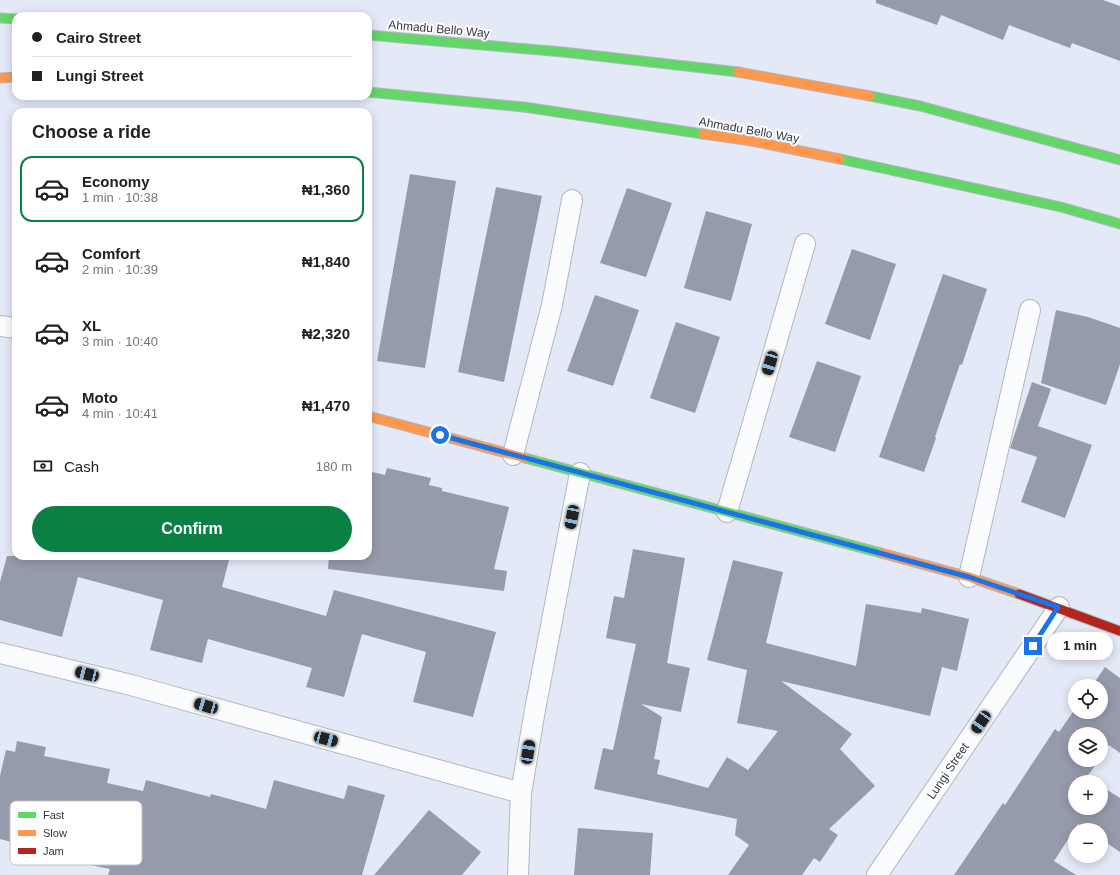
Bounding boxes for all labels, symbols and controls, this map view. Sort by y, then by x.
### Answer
street label: Ahmadu Bello Way [388,18,490,40]
text: Cairo Street [56,29,141,46]
text: Lungi Street [56,67,144,84]
street label: Ahmadu Bello Way [698,114,800,146]
text: Choose a ride [32,122,151,142]
icon: car [34,171,70,207]
text: Economy [82,173,150,190]
text: ₦1,360 [302,181,350,198]
text: 1 min · 10:38 [82,190,158,205]
icon: car [34,243,70,279]
text: Comfort [82,245,140,262]
text: ₦1,840 [302,253,350,270]
text: 2 min · 10:39 [82,262,158,277]
icon: car [34,315,70,351]
text: XL [82,317,101,334]
text: ₦2,320 [302,325,350,342]
text: 3 min · 10:40 [82,334,158,349]
car [761,350,779,376]
icon: car [34,387,70,423]
text: Moto [82,389,118,406]
text: ₦1,470 [302,397,350,414]
text: 4 min · 10:41 [82,406,158,421]
route start [431,426,449,444]
icon: cash [32,455,54,477]
text: Cash [64,458,99,475]
text: 180 m [316,459,352,474]
car [564,504,580,530]
button: Confirm [32,506,352,552]
callout: 1 min [1047,632,1113,660]
route end [1024,637,1042,655]
text: 1 min [1063,638,1097,653]
car [74,665,100,683]
map controls [1068,679,1108,863]
button: locate [1068,679,1108,719]
car [193,697,219,715]
car [969,709,993,735]
button: layers [1068,727,1108,767]
car [313,730,339,748]
car [520,739,536,765]
street label: Lungi Street [924,740,972,802]
button: + [1068,775,1108,815]
legend [10,801,142,865]
text: Fast [43,809,64,821]
button: − [1068,823,1108,863]
text: Slow [43,827,67,839]
text: Jam [43,845,64,857]

